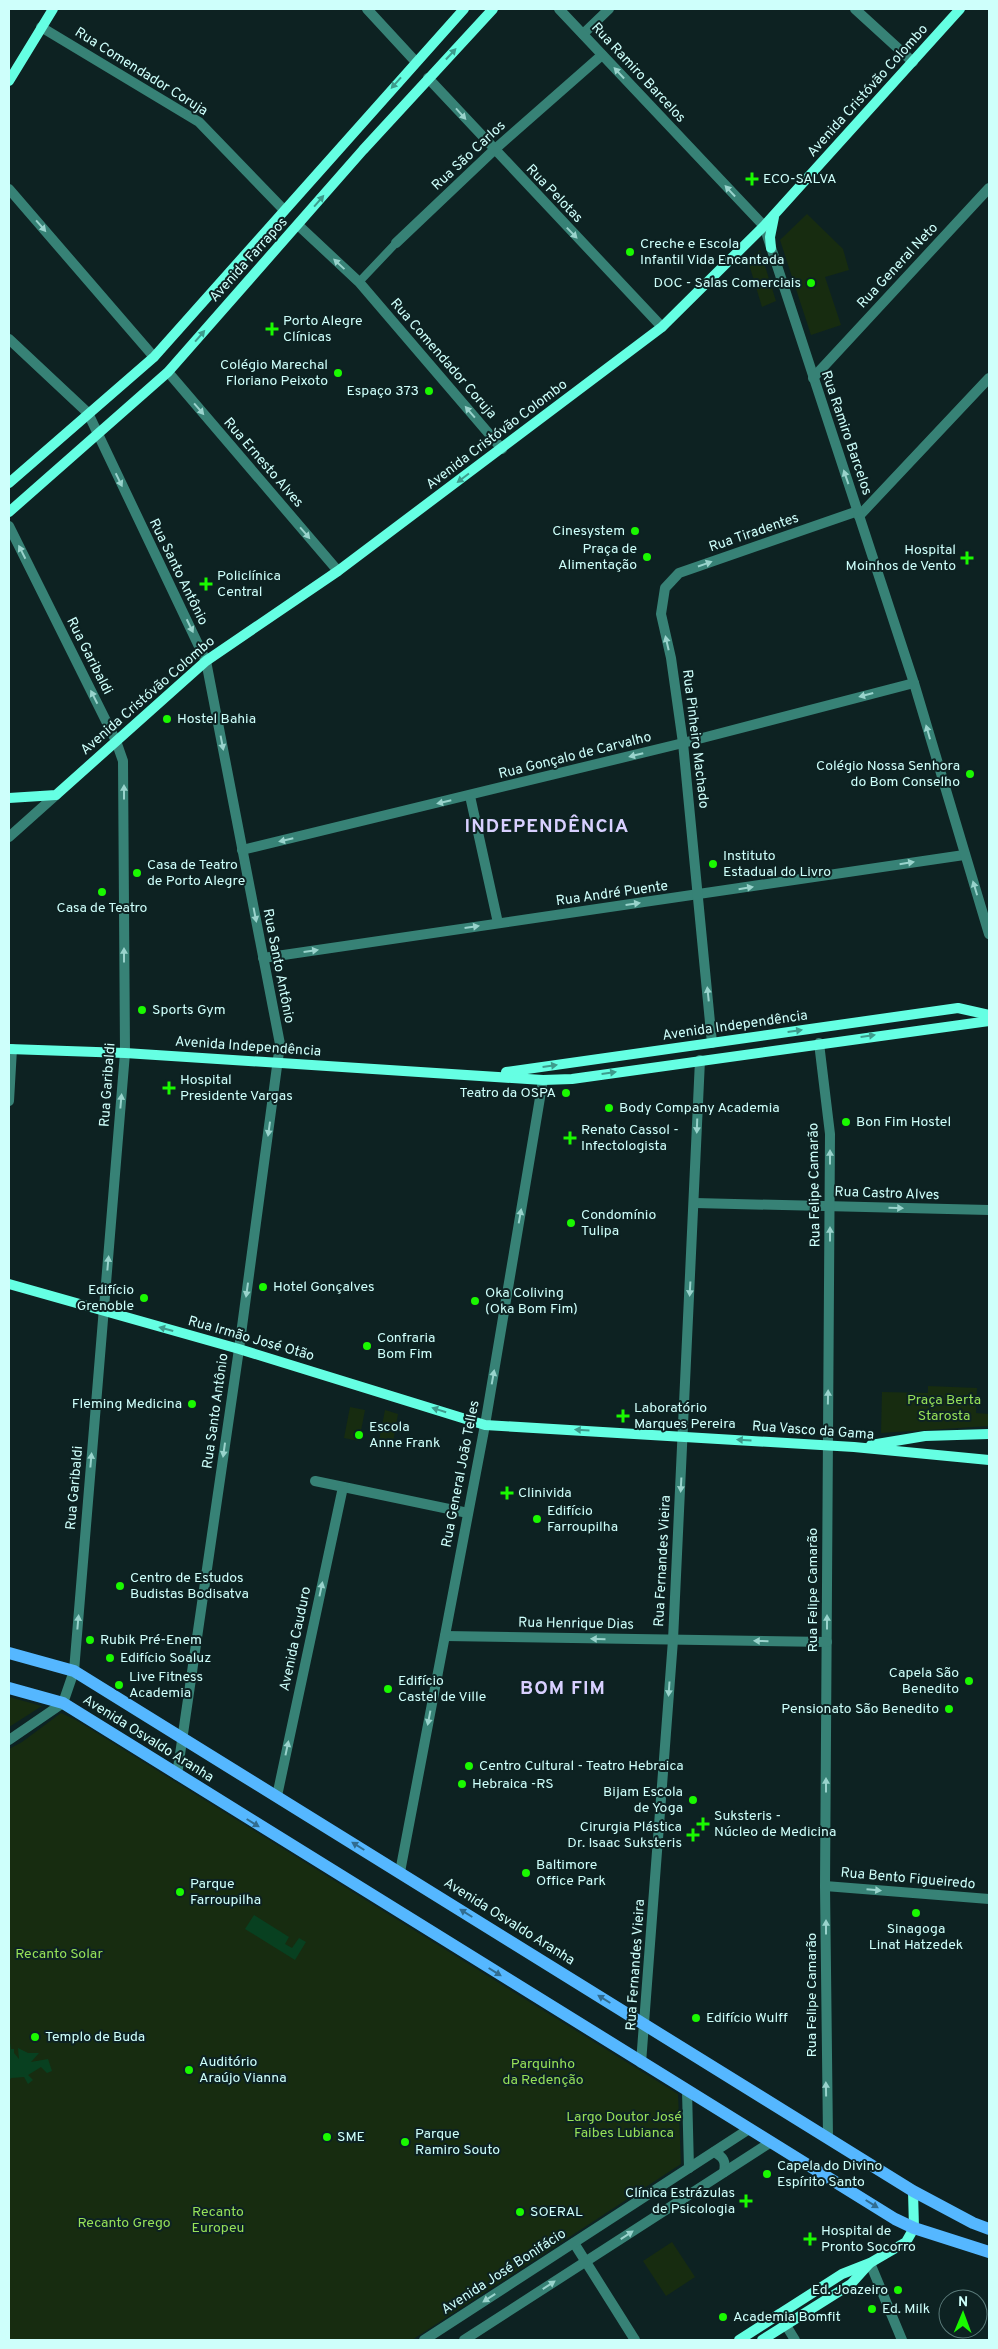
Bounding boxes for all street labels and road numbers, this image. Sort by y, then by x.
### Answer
street label: Rua Ramiro Barcelos [587,19,689,127]
street label: Avenida Cristóvão Colombo [804,21,932,161]
street label: Rua Comendador Coruja [71,24,211,120]
street label: Rua São Carlos [429,118,509,194]
street label: Rua Pelotas [522,161,586,227]
street label: Avenida Farrapos [206,214,292,306]
street label: Rua General Neto [854,220,942,312]
street label: Rua Comendador Coruja [386,295,500,423]
street label: Rua Ramiro Barcelos [817,369,875,497]
street label: Avenida Cristóvão Colombo [423,376,571,494]
street label: Rua Ernesto Alves [219,415,307,511]
street label: Rua Tiradentes [707,510,801,556]
street label: Rua Santo Antônio [145,516,211,628]
street label: Rua Garibaldi [62,615,116,697]
street label: Avenida Cristóvão Colombo [77,633,219,759]
street label: Rua Pinheiro Machado [678,668,712,810]
street label: Rua Gonçalo de Carvalho [497,729,653,783]
street label: Rua André Puente [555,878,669,910]
street label: Rua Santo Antônio [259,907,297,1025]
street label: Avenida Independência [661,1007,809,1045]
street label: Avenida Independência [174,1033,322,1061]
street label: Rua Garibaldi [97,1042,119,1128]
street label: Rua Felipe Camarão [805,1122,825,1247]
street label: Rua Castro Alves [834,1184,940,1204]
street label: Rua Irmão José Otão [186,1313,316,1365]
street label: Rua Santo Antônio [199,1352,233,1470]
street label: Rua General João Telles [438,1399,484,1549]
street label: Rua Vasco da Gama [751,1418,875,1444]
street label: Rua Garibaldi [63,1445,87,1531]
street label: Rua Fernandes Vieira [651,1495,675,1627]
street label: Rua Felipe Camarão [805,1528,822,1652]
street label: Avenida Cauduro [277,1585,315,1693]
street label: Rua Henrique Dias [518,1614,634,1634]
street label: Avenida Osvaldo Aranha [79,1692,217,1786]
street label: Rua Bento Figueiredo [840,1865,976,1893]
street label: Avenida Osvaldo Aranha [440,1875,578,1969]
street label: Rua Fernandes Vieira [623,1899,649,2031]
street label: Rua Felipe Camarão [804,1933,821,2057]
street label: Avenida José Bonifácio [439,2225,570,2319]

